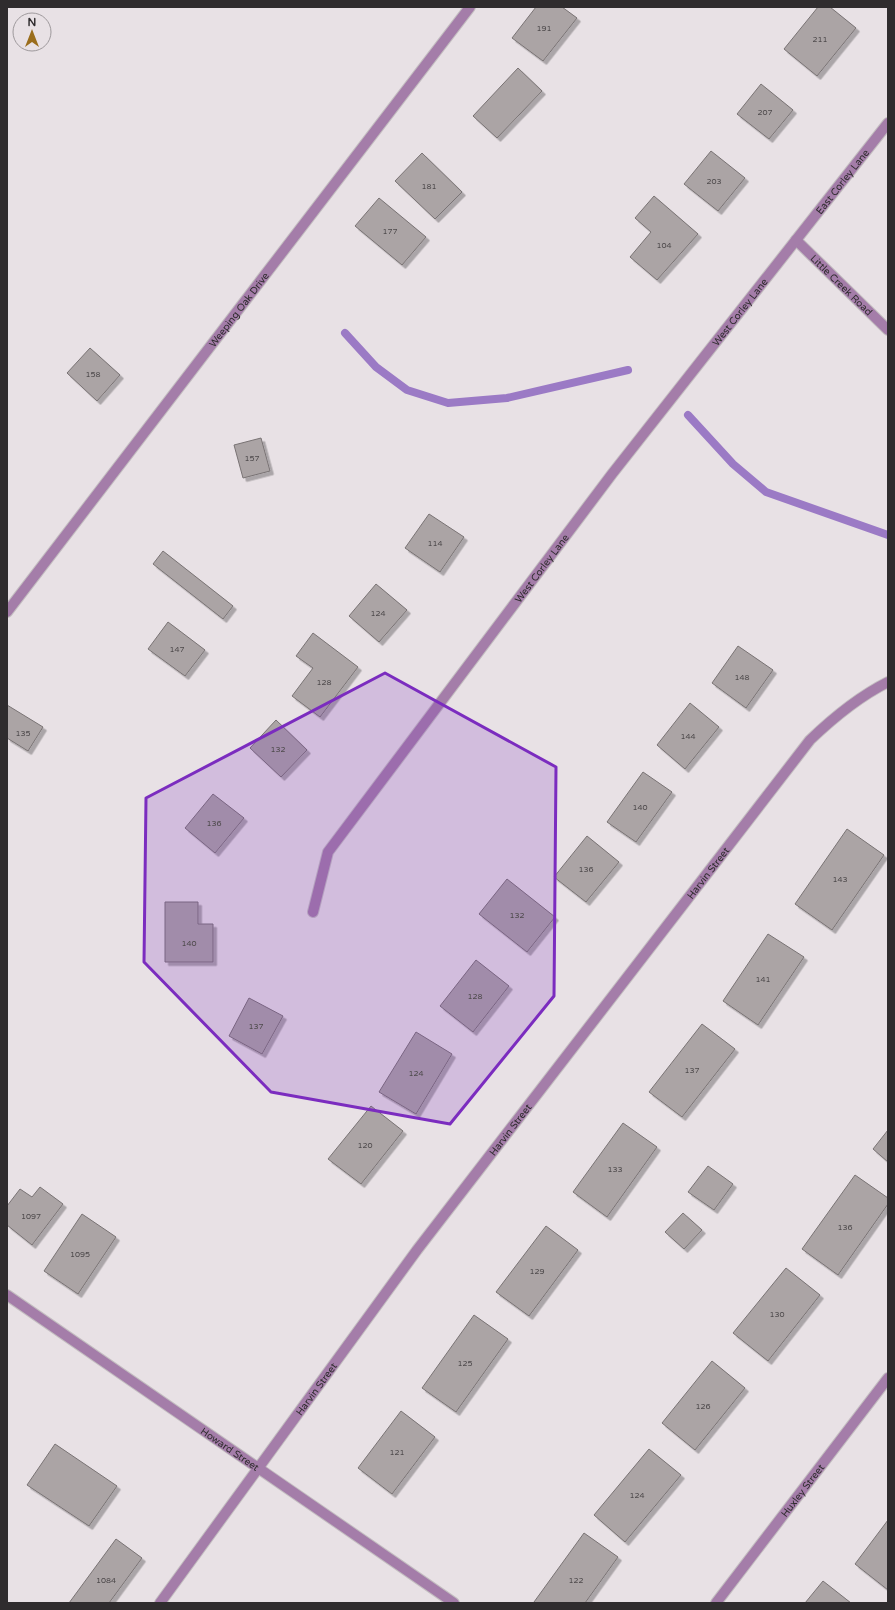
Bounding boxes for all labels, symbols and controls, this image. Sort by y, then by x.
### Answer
north arrow [12,12,52,52]
text: N [28,16,36,29]
house number: 191 [536,24,552,33]
house number: 211 [812,35,828,44]
house number: 207 [757,108,773,117]
street label: East Corley Lane [814,147,872,217]
house number: 203 [706,177,722,186]
house number: 181 [421,182,437,191]
house number: 177 [382,227,398,236]
house number: 104 [656,241,672,250]
street label: Little Creek Road [808,253,874,318]
street label: Weeping Oak Drive [207,270,272,350]
street label: West Corley Lane [710,276,771,349]
house number: 158 [85,370,101,379]
house number: 157 [244,454,260,463]
street label: West Corley Lane [513,532,572,605]
house number: 114 [427,539,443,548]
house number: 124 [370,609,386,618]
house number: 147 [169,645,185,654]
house number: 148 [734,673,750,682]
house number: 128 [316,678,332,687]
house number: 135 [15,729,31,738]
house number: 144 [680,732,696,741]
house number: 132 [270,745,286,754]
house number: 140 [632,803,648,812]
house number: 136 [206,819,222,828]
street label: Harvin Street [685,845,732,902]
house number: 136 [578,865,594,874]
house number: 143 [832,875,848,884]
house number: 132 [509,911,525,920]
house number: 140 [181,939,197,948]
house number: 141 [755,975,771,984]
house number: 128 [467,992,483,1001]
house number: 137 [248,1022,264,1031]
house number: 137 [684,1066,700,1075]
house number: 124 [408,1069,424,1078]
street label: Harvin Street [487,1102,535,1158]
house number: 120 [357,1141,373,1150]
house number: 133 [607,1165,623,1174]
house number: 1097 [21,1212,41,1221]
house number: 136 [837,1223,853,1232]
house number: 1095 [70,1250,90,1259]
house number: 129 [529,1267,545,1276]
house number: 130 [769,1310,785,1319]
house number: 125 [457,1359,473,1368]
street label: Harvin Street [294,1361,340,1418]
house number: 126 [695,1402,711,1411]
street label: Howard Street [198,1425,261,1474]
house number: 121 [389,1448,405,1457]
street label: Huxley Street [779,1462,827,1520]
house number: 124 [629,1491,645,1500]
house number: 1084 [96,1576,116,1585]
house number: 122 [568,1576,584,1585]

